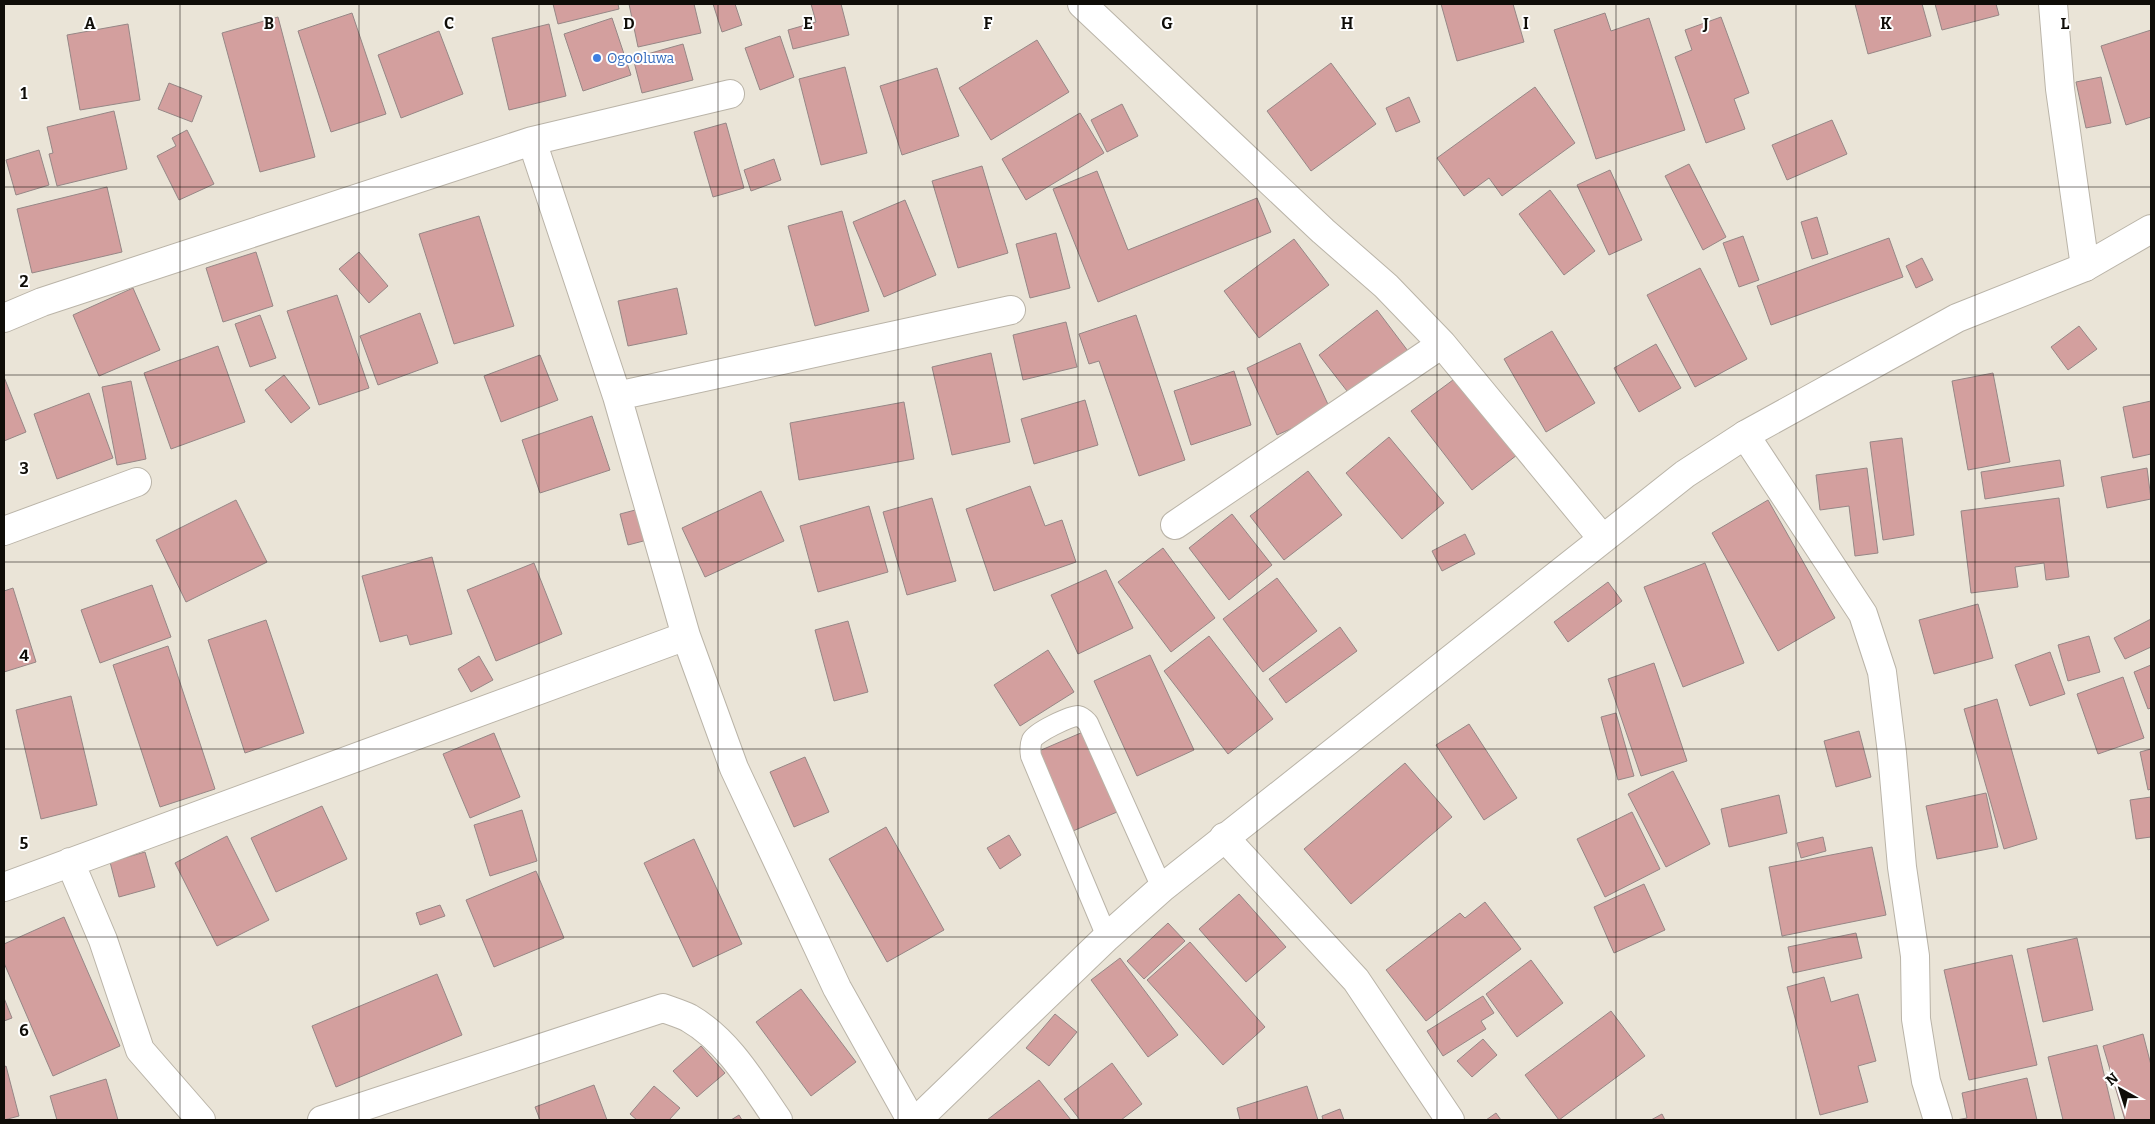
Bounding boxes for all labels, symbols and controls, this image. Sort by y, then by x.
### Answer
text: A [84,14,96,33]
text: B [264,14,274,33]
text: C [444,14,454,33]
text: D [623,14,635,33]
text: E [803,14,813,33]
text: F [984,14,993,33]
text: G [1161,14,1173,33]
text: H [1341,14,1354,33]
text: I [1523,14,1529,33]
text: J [1702,14,1709,33]
text: K [1880,14,1892,33]
text: L [2061,14,2070,33]
place label: OgoOluwa [607,50,675,67]
marker: OgoOluwa [591,52,603,64]
text: 1 [21,84,28,103]
text: 2 [19,272,29,291]
text: 3 [19,459,29,478]
text: 4 [19,646,29,665]
text: 5 [20,834,29,853]
text: 6 [19,1021,29,1040]
north arrow [2095,1064,2145,1114]
text: N [2103,1069,2122,1089]

